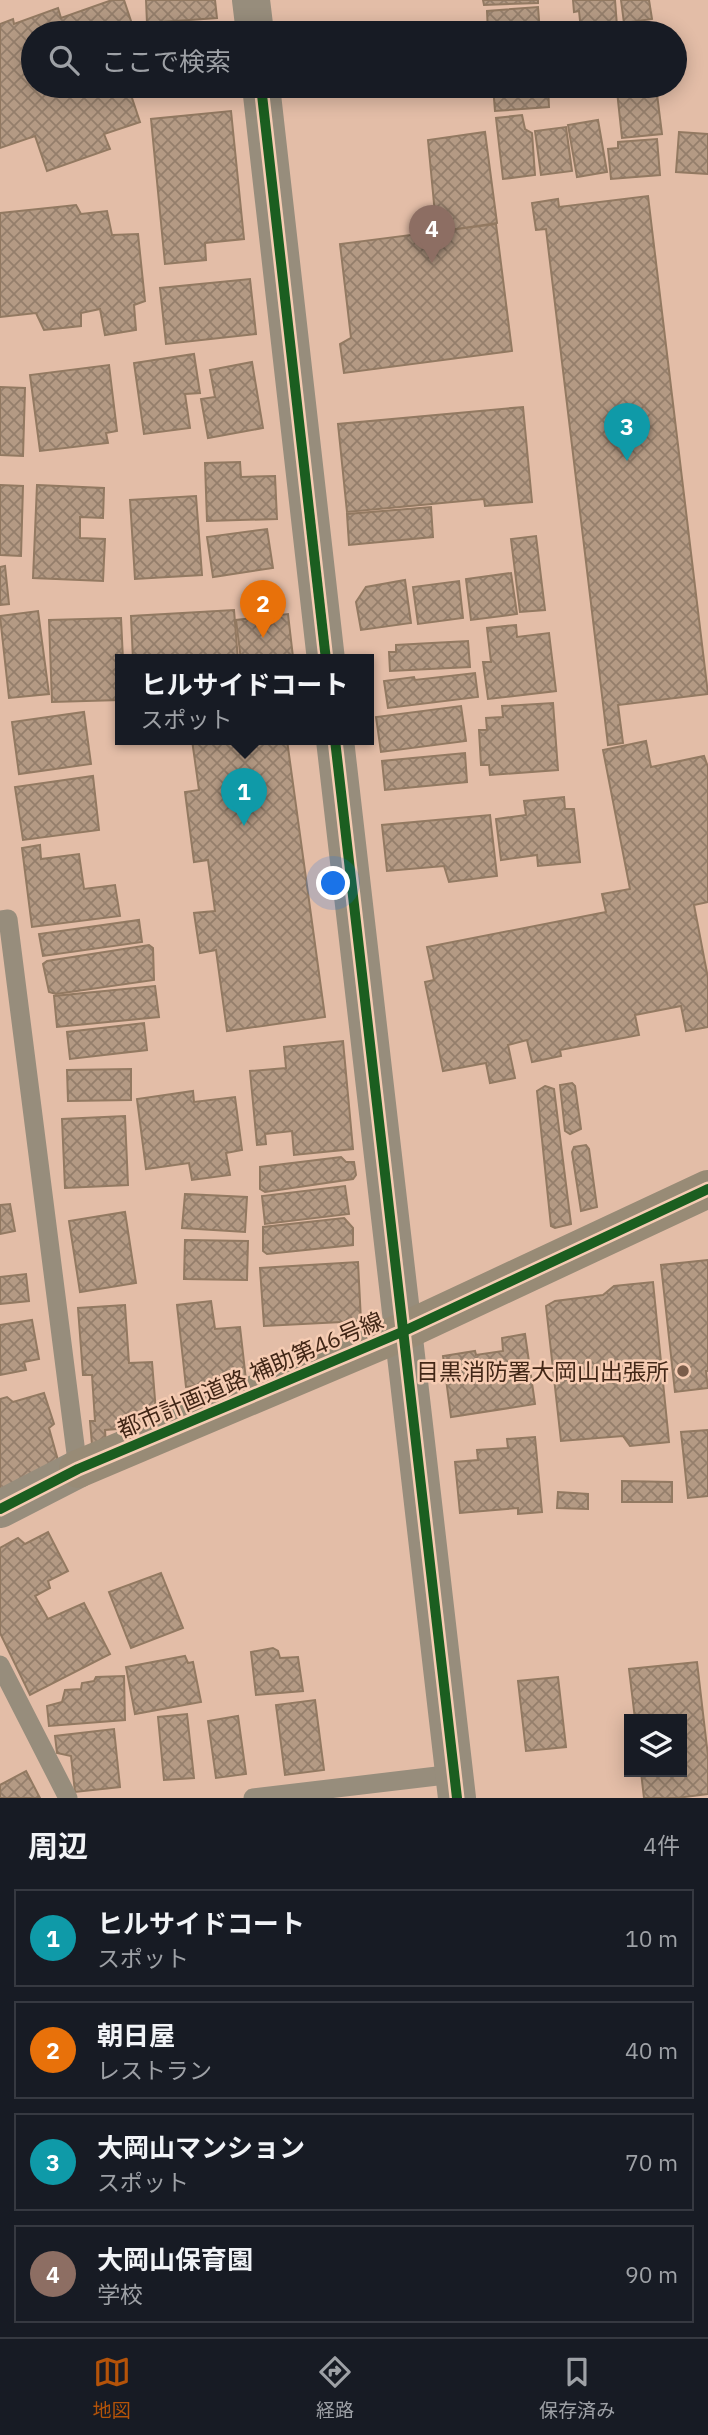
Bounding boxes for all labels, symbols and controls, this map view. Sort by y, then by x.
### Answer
search box [21,21,687,98]
icon: search [45,41,83,79]
text: ここで検索 [101,44,231,78]
pin: 4 [409,205,455,263]
pin: 3 [604,403,650,461]
pin: 2 [240,580,286,638]
popup [115,654,374,745]
text: ヒルサイドコート [140,667,349,701]
text: スポット [140,704,232,734]
pin: 1 [221,768,267,826]
your location [316,866,350,900]
street label: 都市計画道路 補助第46号線 [112,1304,388,1444]
place label: 目黒消防署大岡山出張所 [416,1356,669,1386]
marker: 目黒消防署大岡山出張所 [675,1363,691,1379]
map controls [624,1714,687,1777]
button: layers [624,1714,687,1777]
text: 周辺 [28,1826,88,1865]
text: 4件 [643,1830,680,1860]
text: ヒルサイドコート [97,1906,305,1940]
text: 1 [46,1923,60,1953]
text: 10 m [625,1923,678,1953]
text: スポット [97,1943,189,1973]
text: 朝日屋 [97,2018,175,2052]
text: 2 [46,2035,60,2065]
text: 40 m [625,2035,678,2065]
text: レストラン [97,2055,212,2085]
text: 大岡山マンション [97,2130,305,2164]
text: 3 [46,2147,60,2177]
text: 70 m [625,2147,678,2177]
text: スポット [97,2167,189,2197]
text: 大岡山保育園 [97,2242,253,2276]
text: 4 [46,2259,60,2289]
text: 90 m [625,2259,678,2289]
text: 学校 [97,2279,143,2309]
tab: 地図 [93,2353,131,2422]
tab: 経路 [316,2353,354,2422]
tab: 保存済み [539,2353,615,2422]

